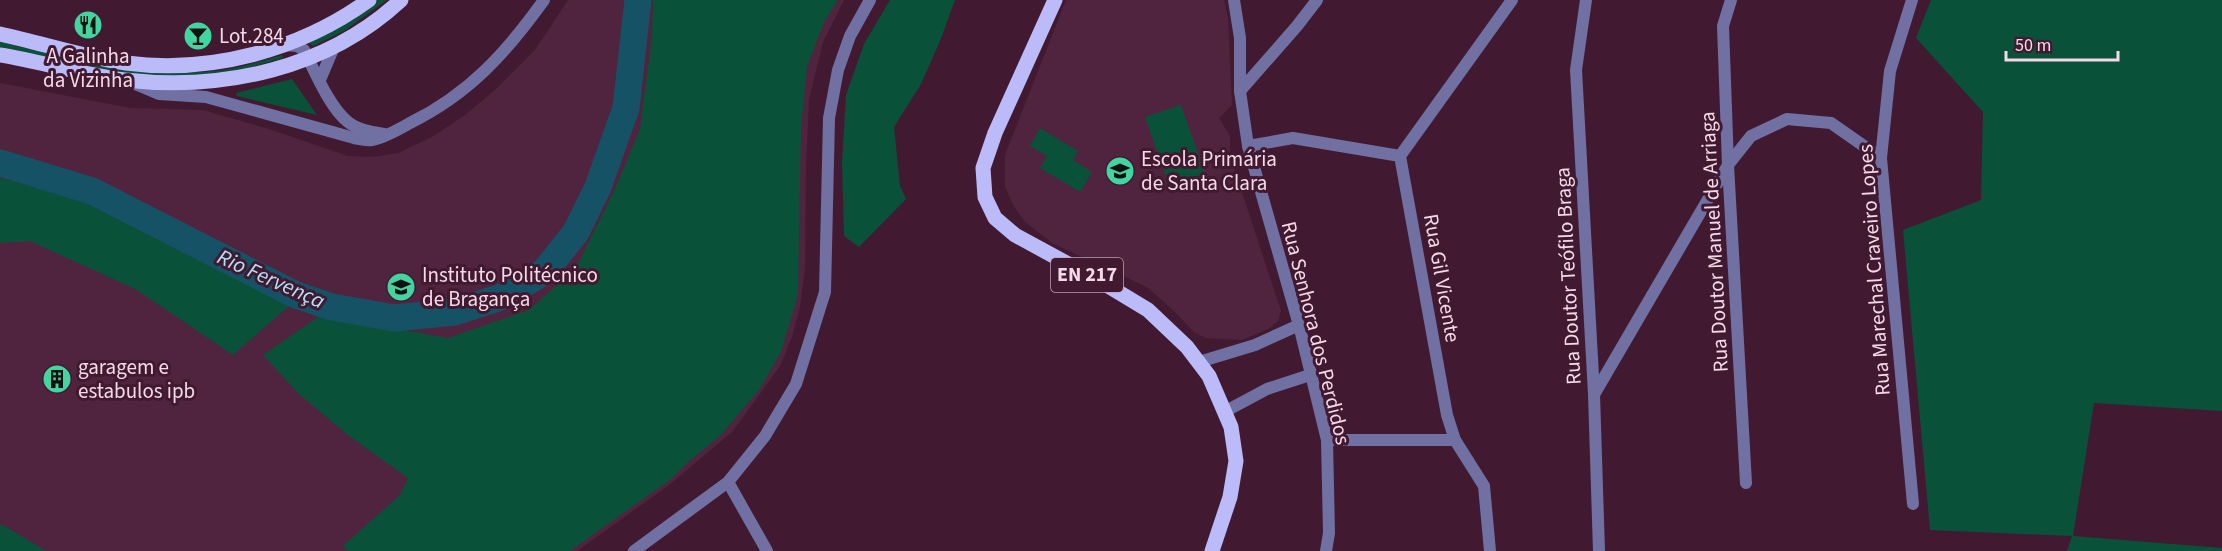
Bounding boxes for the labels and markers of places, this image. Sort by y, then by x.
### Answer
restaurant icon: A Galinha da Vizinha [72,9,104,41]
bar icon: Lot.284 [182,20,214,52]
place label: Lot.284 [219,21,284,51]
place label: A Galinha da Vizinha [43,41,133,95]
place label: Escola Primária de Santa Clara [1141,144,1277,198]
school or university icon: Escola Primária de Santa Clara [1104,155,1136,187]
place label: Instituto Politécnico de Bragança [422,260,598,314]
school or university icon: Instituto Politécnico de Bragança [385,271,417,303]
place label: garagem e estabulos ipb [78,352,195,406]
building icon: garagem e estabulos ipb [41,363,73,395]

